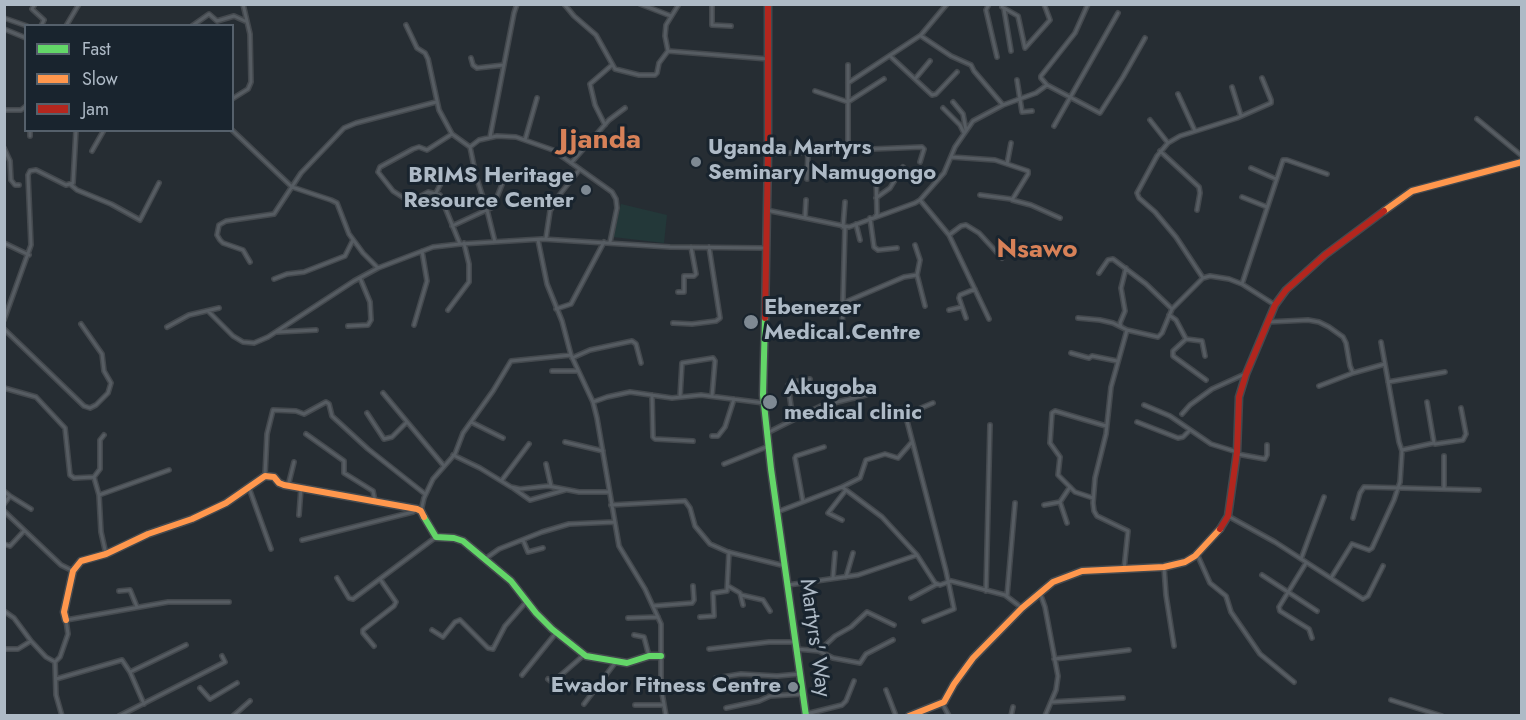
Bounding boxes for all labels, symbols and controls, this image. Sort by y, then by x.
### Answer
legend [24,24,234,132]
text: Fast [82,36,111,62]
text: Slow [82,66,118,92]
text: Jam [82,96,109,122]
district label: Jjanda [559,124,641,158]
place label: Uganda Martyrs Seminary Namugongo [708,136,936,188]
marker: Uganda Martyrs Seminary Namugongo [689,155,703,169]
place label: BRIMS Heritage Resource Center [403,164,574,216]
marker: BRIMS Heritage Resource Center [579,183,593,197]
district label: Nsawo [996,235,1078,267]
place label: Ebenezer Medical.Centre [764,296,921,348]
marker: Ebenezer Medical.Centre [742,313,760,331]
place label: Akugoba medical clinic [784,376,922,428]
marker: Akugoba medical clinic [761,393,779,411]
street label: Martyrs' Way [793,577,835,699]
place label: Ewador Fitness Centre [551,674,781,700]
marker: Ewador Fitness Centre [786,680,800,694]

